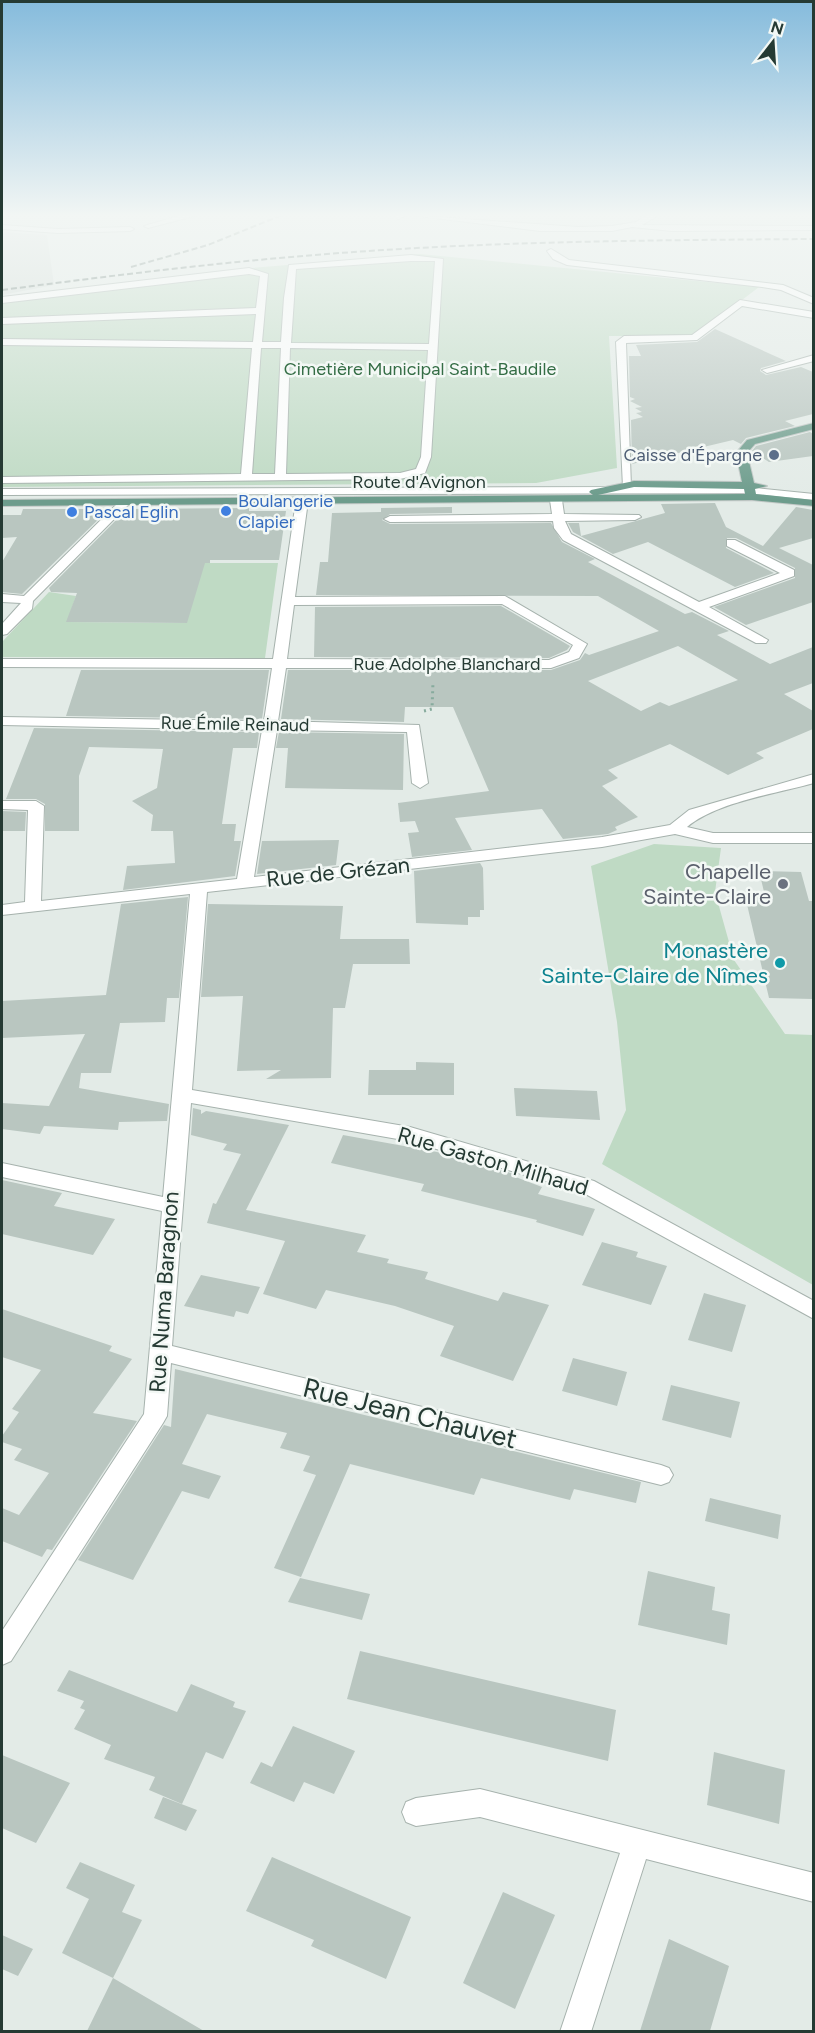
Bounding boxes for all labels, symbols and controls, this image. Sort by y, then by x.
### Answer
north arrow [743,12,803,72]
text: N [769,17,786,39]
park label: Cimetière Municipal Saint-Baudile [284,358,556,380]
place label: Caisse d'Épargne [623,444,762,466]
marker: Caisse d'Épargne [767,448,781,462]
street label: Route d'Avignon [352,471,486,493]
place label: Boulangerie Clapier [238,490,333,533]
place label: Pascal Eglin [84,501,179,523]
marker: Boulangerie Clapier [219,504,233,518]
marker: Pascal Eglin [65,505,79,519]
street label: Rue Adolphe Blanchard [353,653,541,675]
street label: Rue Émile Reinaud [160,712,310,736]
street label: Rue de Grézan [265,851,411,893]
place label: Chapelle Sainte-Claire [643,858,771,910]
marker: Chapelle Sainte-Claire [776,877,790,891]
place label: Monastère Sainte-Claire de Nîmes [541,937,768,989]
marker: Monastère Sainte-Claire de Nîmes [773,956,787,970]
street label: Rue Gaston Milhaud [394,1121,592,1201]
street label: Rue Numa Baragnon [143,1190,185,1394]
street label: Rue Jean Chauvet [299,1370,521,1456]

